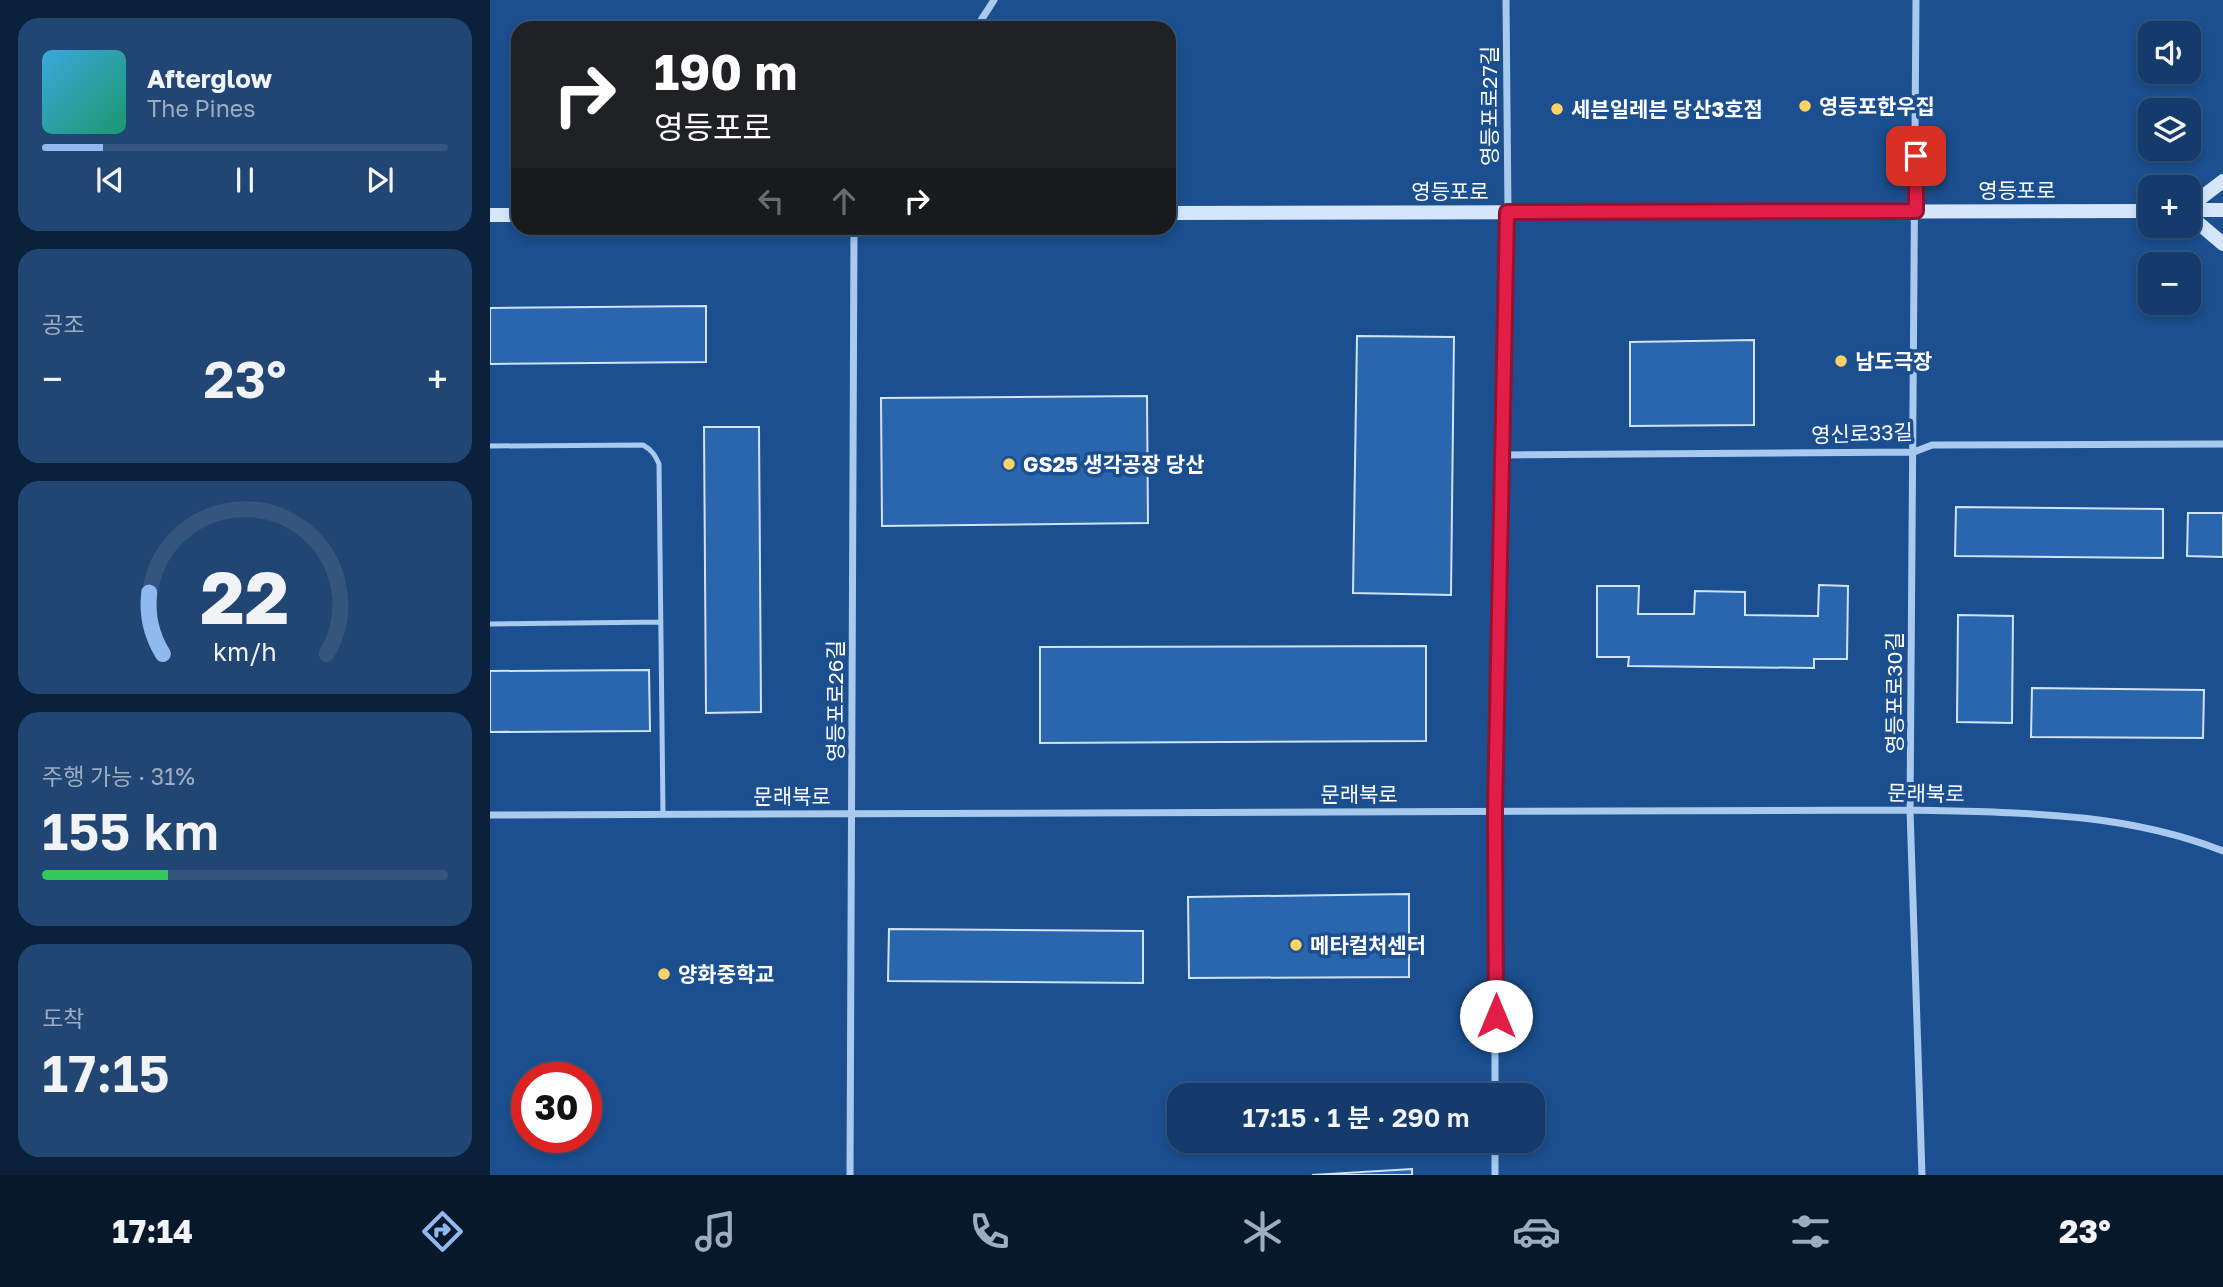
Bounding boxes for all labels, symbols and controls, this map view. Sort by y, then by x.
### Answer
map controls [2138,21,2201,315]
button: sound [2138,21,2201,84]
text: 190 m [654,42,797,101]
street label: 영등포로27길 [1476,46,1502,166]
icon: right [539,49,630,140]
text: Afterglow [147,63,272,94]
place label: 영등포한우집 [1819,93,1935,119]
text: The Pines [147,94,255,122]
place label: 세븐일레븐 당산3호점 [1571,96,1763,122]
marker: 영등포한우집 [1797,98,1813,114]
button: layers [2138,98,2201,161]
marker: 세븐일레븐 당산3호점 [1549,101,1565,117]
text: 영등포로 [654,108,772,146]
pin [1886,126,1946,186]
icon: arrive [1897,137,1935,175]
icon: previous [91,161,129,199]
icon: pause [226,161,264,199]
icon: next [361,161,399,199]
button: + [2138,175,2201,238]
street label: 영등포로 [1978,177,2056,203]
street label: 영등포로 [1411,178,1489,204]
icon: left [752,182,790,220]
icon: ahead [825,182,863,220]
icon: right [898,182,936,220]
button: − [2138,252,2201,315]
text: 공조 [42,310,84,338]
text: 23° [204,347,286,409]
place label: 남도극장 [1855,348,1932,374]
marker: 남도극장 [1833,353,1849,369]
text: − [42,356,63,401]
text: + [427,356,448,401]
street label: 영신로33길 [1811,418,1913,448]
place label: GS25 생각공장 당산 [1023,451,1205,477]
marker: GS25 생각공장 당산 [1001,456,1017,472]
text: 22 [201,553,289,640]
street label: 영등포로30길 [1881,632,1907,754]
text: km/h [213,635,277,666]
street label: 영등포로26길 [822,640,848,762]
text: 주행 가능 · 31% [42,762,195,790]
street label: 문래북로 [1887,779,1965,807]
street label: 문래북로 [1320,781,1398,807]
street label: 문래북로 [753,783,831,809]
text: 155 km [42,799,219,861]
place label: 메타컬처센터 [1310,932,1426,958]
marker: 메타컬처센터 [1288,937,1304,953]
place label: 양화중학교 [678,961,775,987]
marker: 양화중학교 [656,966,672,982]
position arrow [1459,979,1533,1053]
text: 도착 [42,1004,84,1032]
text: 17:15 [42,1041,170,1103]
speed limit sign: 30 [511,1062,602,1153]
text: 17:15 · 1 분 · 290 m [1242,1102,1470,1133]
icon: directions [418,1207,467,1256]
icon: music [691,1207,740,1256]
icon: phone [965,1207,1014,1256]
icon: climate [1238,1207,1287,1256]
icon: car [1512,1207,1561,1256]
icon: filters [1786,1207,1835,1256]
text: 17:14 [112,1212,193,1250]
text: 23° [2059,1212,2111,1250]

